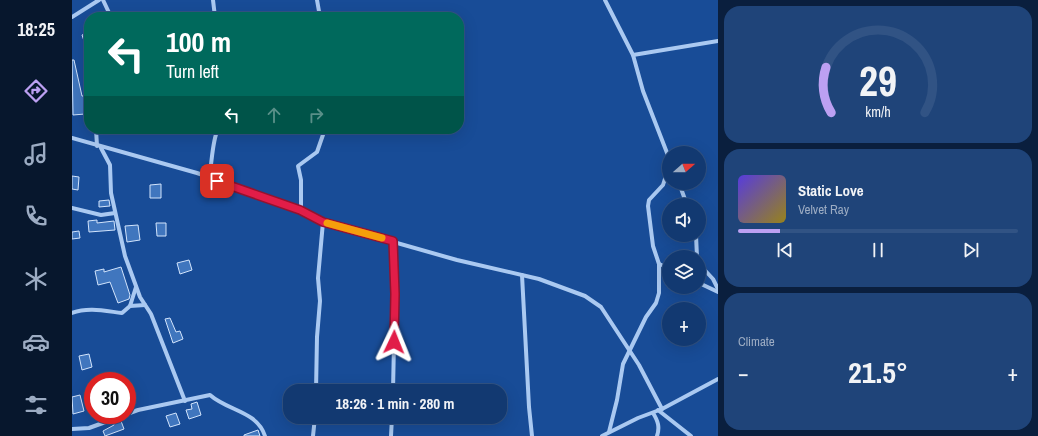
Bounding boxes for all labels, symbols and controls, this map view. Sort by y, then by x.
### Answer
text: 18:25 [17,17,55,42]
text: 100 m [166,23,231,61]
icon: left [100,28,152,80]
text: 29 [859,52,897,108]
text: Turn left [166,59,219,84]
icon: directions [22,77,50,105]
text: km/h [865,101,891,120]
icon: left [221,104,243,126]
icon: ahead [263,104,285,126]
icon: right [305,104,327,126]
icon: music [22,140,50,168]
north arrow [662,146,706,190]
map controls [662,146,706,346]
pin [200,164,234,198]
icon: arrive [206,170,228,192]
text: Static Love [798,180,864,201]
button: sound [662,198,706,242]
text: Velvet Ray [798,201,849,218]
icon: phone [22,202,50,230]
icon: previous [774,239,796,261]
icon: pause [867,239,889,261]
icon: next [960,239,982,261]
button: layers [662,250,706,294]
icon: climate [22,265,50,293]
button: + [662,302,706,346]
position arrow [373,321,415,363]
icon: car [22,328,50,356]
text: Climate [738,333,775,350]
text: 21.5° [848,352,908,392]
text: − [738,358,749,388]
text: + [1007,358,1018,388]
speed limit sign: 30 [84,372,136,424]
icon: filters [22,391,50,419]
text: 18:26 · 1 min · 280 m [336,393,454,414]

